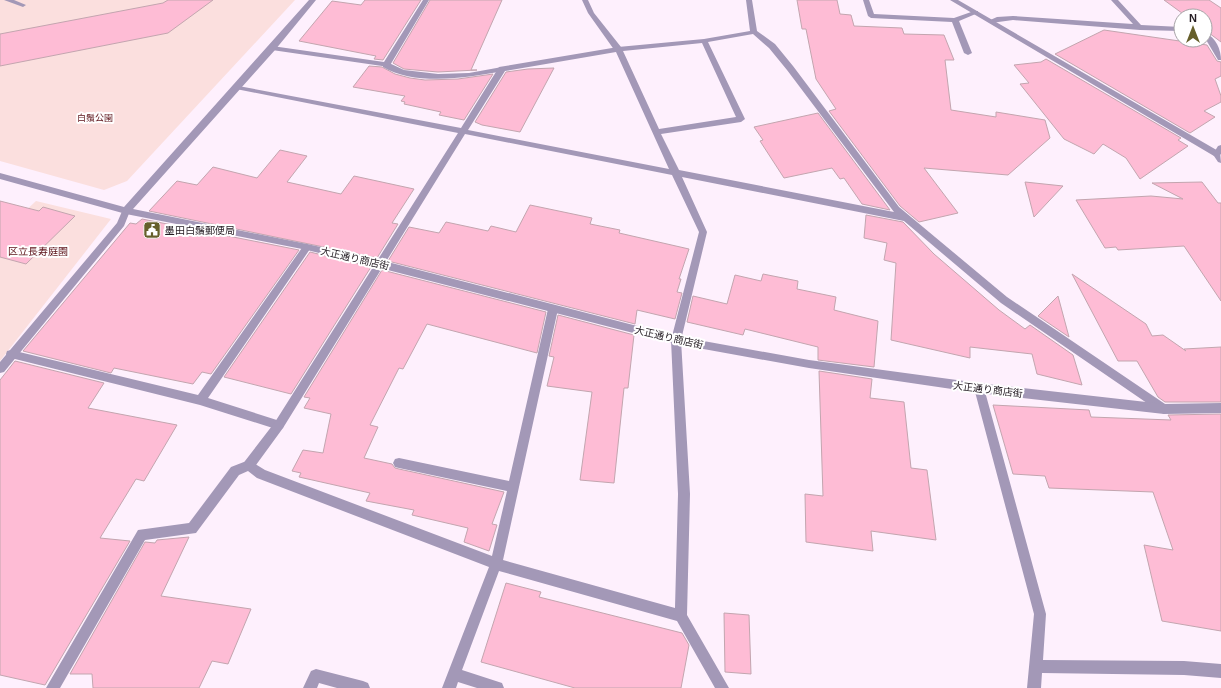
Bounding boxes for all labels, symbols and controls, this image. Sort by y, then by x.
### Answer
north arrow [1173,8,1213,48]
text: N [1189,12,1197,24]
park label: 白鬚公園 [77,113,113,123]
public building icon: 墨田白鬚郵便局 [142,220,162,240]
place label: 墨田白鬚郵便局 [165,225,235,236]
street label: 大正通り商店街 [320,245,390,272]
park label: 区立長寿庭園 [8,246,68,257]
street label: 大正通り商店街 [634,324,704,351]
street label: 大正通り商店街 [953,380,1023,399]

